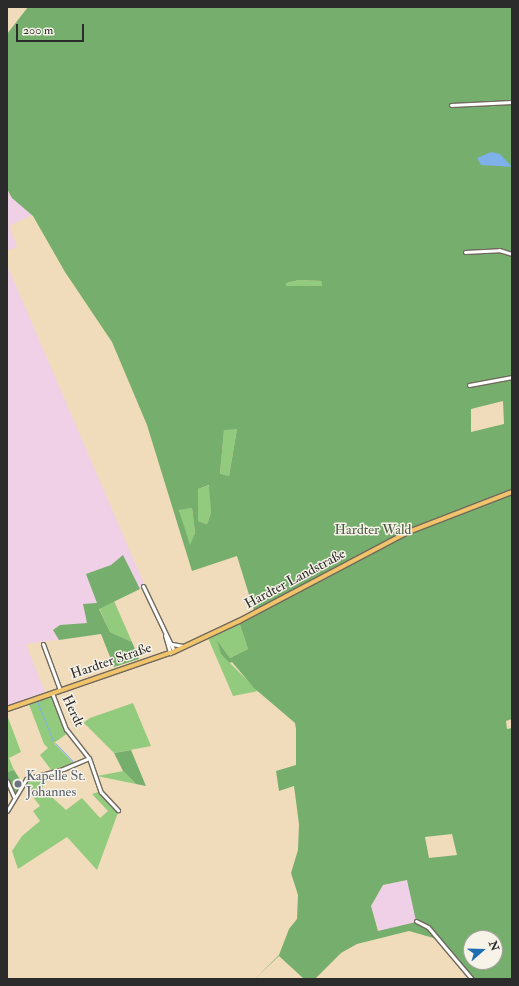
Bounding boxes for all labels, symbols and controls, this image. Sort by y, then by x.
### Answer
scale bar [18,16,86,42]
text: 200 m [23,23,53,38]
park label: Hardter Wald [335,522,411,538]
street label: Hardter Landstraße [242,545,348,613]
street label: Hardter Straße [68,639,154,683]
street label: Herdt [58,692,88,730]
place label: Kapelle St. Johannes [26,768,85,800]
marker: Kapelle St. Johannes [13,779,23,789]
north arrow [463,930,503,970]
text: N [486,939,502,953]

